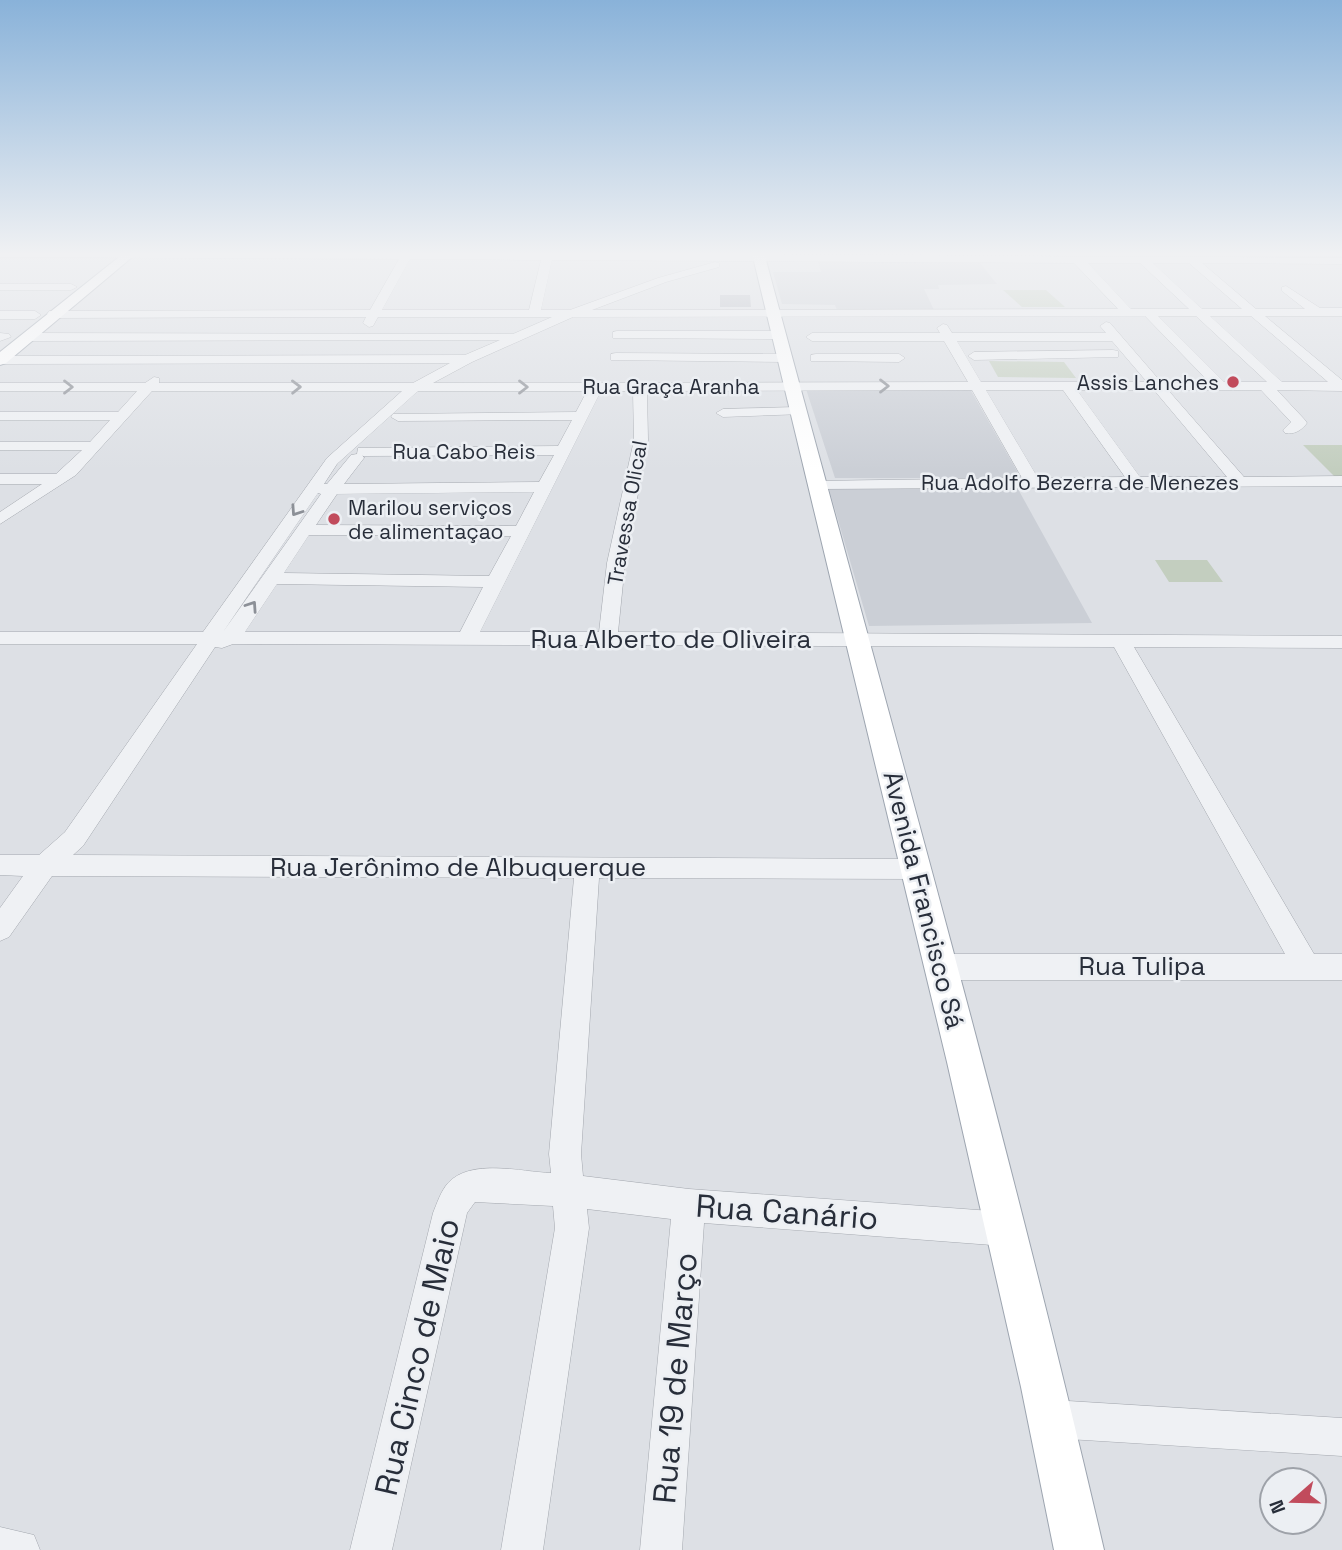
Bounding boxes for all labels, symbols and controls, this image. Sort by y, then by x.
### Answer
place label: Assis Lanches [1077,369,1219,396]
street label: Rua Graça Aranha [582,373,760,400]
marker: Assis Lanches [1225,374,1241,390]
one-way arrow [879,378,890,394]
one-way arrow [63,379,74,395]
one-way arrow [291,379,301,395]
one-way arrow [518,379,529,395]
street label: Rua Cabo Reis [393,438,535,465]
street label: Travessa Olical [601,438,653,588]
street label: Rua Adolfo Bezerra de Menezes [921,469,1239,496]
place label: Marilou serviços de alimentaçao [348,494,512,545]
one-way arrow [292,503,304,516]
marker: Marilou serviços de alimentaçao [326,511,342,527]
one-way arrow [244,601,256,614]
street label: Rua Alberto de Oliveira [530,622,812,656]
street label: Avenida Francisco Sá [876,768,973,1033]
street label: Rua Jerônimo de Albuquerque [270,850,646,884]
street label: Rua Tulipa [1079,949,1206,983]
street label: Rua Canário [694,1186,880,1238]
street label: Rua Cinco de Maio [366,1215,468,1499]
street label: Rua 19 de Março [644,1251,706,1505]
north arrow [1258,1466,1328,1536]
text: N [1264,1496,1291,1517]

